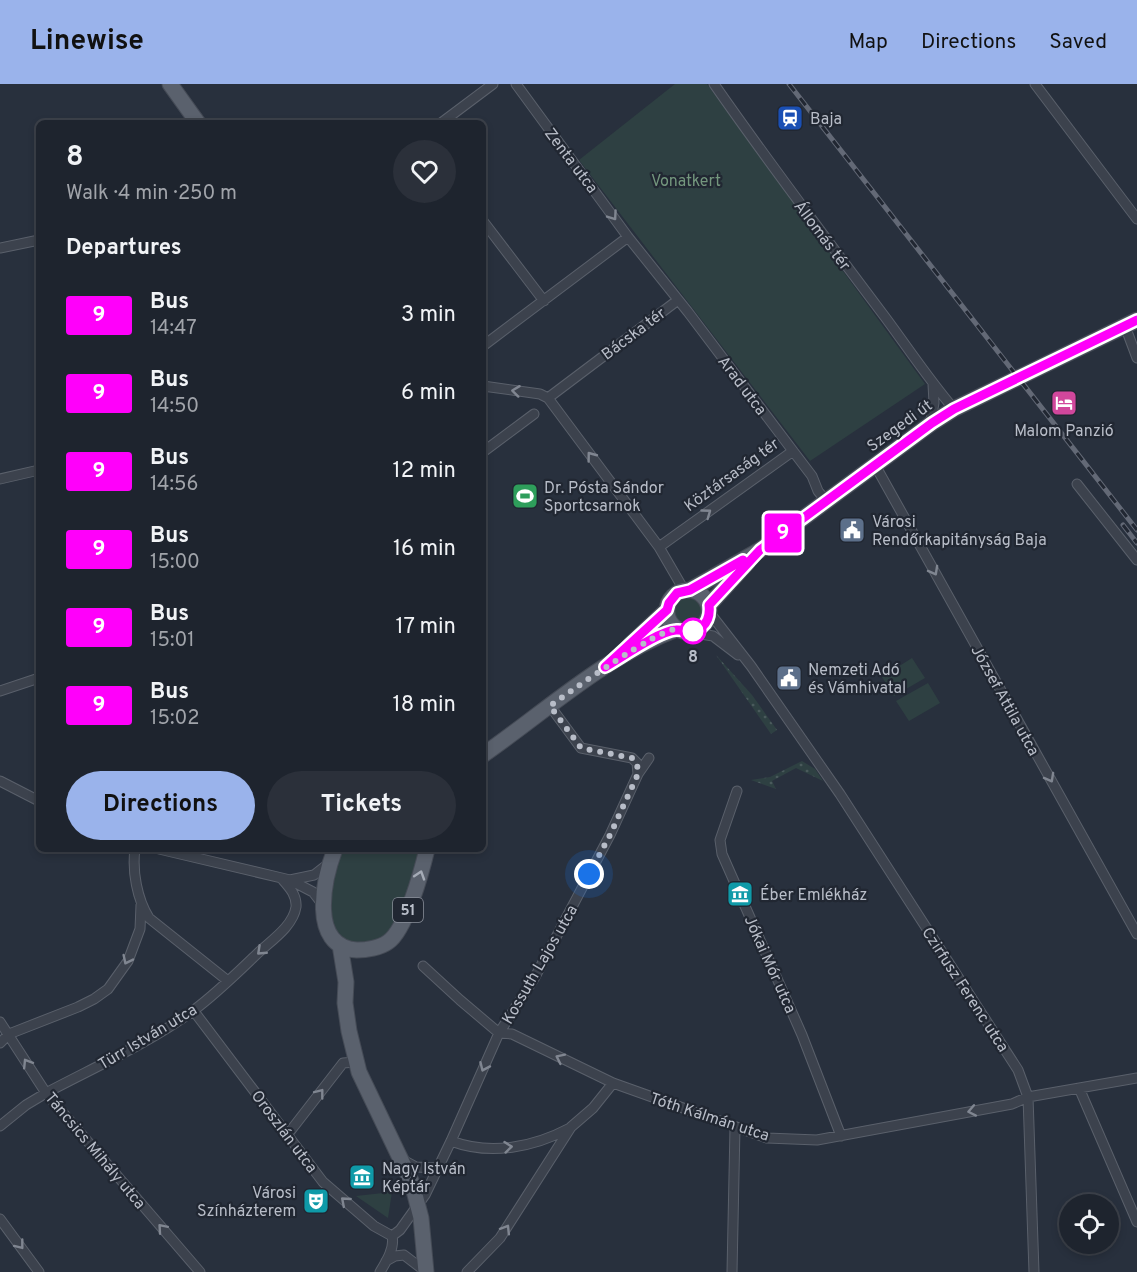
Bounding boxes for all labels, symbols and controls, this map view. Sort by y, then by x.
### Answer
text: Linewise [30,24,144,60]
text: Map [848,29,888,56]
text: Directions [921,29,1016,56]
text: Saved [1049,29,1107,56]
station icon: Baja [775,103,805,133]
place label: Baja [810,110,842,130]
street label: Zenta utca [539,125,602,198]
text: 8 [66,140,84,176]
button: heart [393,140,456,203]
park label: Vonatkert [651,172,721,192]
text: Walk · 4 min · 250 m [66,181,237,207]
street label: Állomás tér [789,196,856,275]
one-way arrow [606,209,617,220]
text: Departures [66,235,182,262]
text: Bus [150,289,189,316]
text: 9 [93,302,105,329]
text: 3 min [401,302,456,329]
street label: Bácska tér [598,304,670,365]
text: 14:47 [150,316,197,342]
street label: Arad utca [713,353,770,420]
text: Bus [150,367,189,394]
text: 9 [93,380,105,407]
text: 6 min [401,380,456,407]
one-way arrow [511,385,520,397]
hotel icon: Malom Panzió [1049,388,1079,418]
text: 14:50 [150,394,199,420]
street label: Szegedi út [864,396,937,457]
place label: Malom Panzió [1014,422,1114,442]
street label: Köztársaság tér [681,434,784,517]
text: Bus [150,445,189,472]
one-way arrow [587,452,598,463]
text: 9 [93,458,105,485]
text: 12 min [393,458,456,485]
text: 14:56 [150,472,198,498]
place label: Dr. Pósta Sándor Sportcsarnok [544,479,664,517]
sports icon: Dr. Pósta Sándor Sportcsarnok [510,481,540,511]
one-way arrow [700,509,711,520]
place label: Városi Rendőrkapitányság Baja [872,513,1047,551]
line badge: 9 [764,514,802,552]
public building icon: Városi Rendőrkapitányság Baja [837,515,867,545]
text: 9 [777,520,789,547]
text: Bus [150,523,189,550]
text: 9 [93,536,105,563]
text: 16 min [393,536,456,563]
text: 15:00 [150,550,200,576]
one-way arrow [927,565,938,575]
text: Bus [150,601,189,628]
text: 9 [93,614,105,641]
text: 17 min [396,614,456,641]
marker: 8 [680,618,706,644]
text: 15:01 [150,628,195,654]
street label: József Attila utca [966,642,1043,760]
place label: 8 [688,648,698,668]
place label: Nemzeti Adó és Vámhivatal [808,661,906,699]
public building icon: Nemzeti Adó és Vámhivatal [774,663,804,693]
text: Bus [150,679,189,706]
text: 9 [93,692,105,719]
text: 18 min [393,692,456,719]
text: 15:02 [150,706,199,732]
button: Directions [66,771,255,840]
button: Tickets [267,771,456,840]
one-way arrow [1043,772,1054,782]
your location [574,859,604,889]
one-way arrow [413,870,425,881]
museum icon: Éber Emlékház [725,879,755,909]
place label: Éber Emlékház [760,884,867,906]
road number: 51 [393,898,423,922]
street label: Kossuth Lajos utca [498,902,583,1028]
street label: Jókai Mór utca [739,913,800,1017]
street label: Czirfusz Ferenc utca [916,924,1012,1056]
one-way arrow [257,943,268,954]
one-way arrow [123,954,134,965]
street label: Türr István utca [95,1000,201,1075]
one-way arrow [555,1054,566,1065]
one-way arrow [23,1059,35,1069]
one-way arrow [479,1061,491,1072]
street label: Oroszlán utca [246,1087,321,1177]
street label: Táncsics Mihály utca [40,1089,149,1214]
one-way arrow [312,1089,323,1100]
street label: Tóth Kálmán utca [647,1089,772,1147]
one-way arrow [967,1105,977,1117]
one-way arrow [504,1141,513,1154]
place label: Nagy István Képtár [382,1160,466,1198]
museum icon: Nagy István Képtár [347,1162,377,1192]
place label: Városi Színházterem [197,1184,296,1222]
theatre icon: Városi Színházterem [301,1186,331,1216]
map controls [1059,1194,1119,1254]
button: locate [1059,1194,1119,1254]
one-way arrow [341,1197,352,1208]
one-way arrow [158,1224,169,1234]
one-way arrow [499,1224,510,1235]
one-way arrow [13,1239,24,1250]

